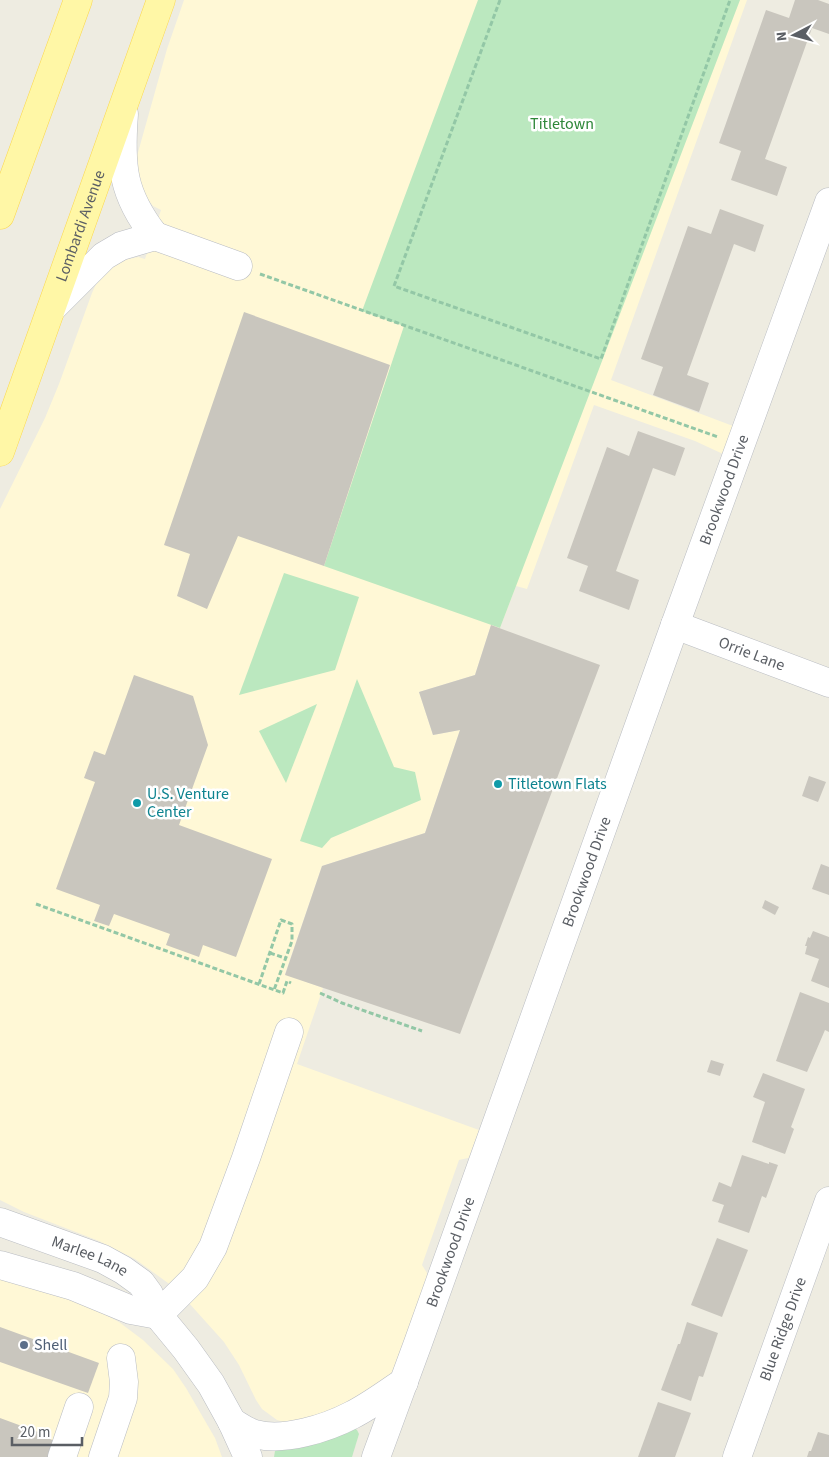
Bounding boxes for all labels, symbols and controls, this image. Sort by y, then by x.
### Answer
north arrow [769,10,819,60]
text: N [772,31,792,42]
park label: Titletown [530,113,594,135]
street label: Lombardi Avenue [51,167,111,285]
street label: Brookwood Drive [694,432,754,548]
street label: Orrie Lane [715,631,788,676]
place label: Titletown Flats [508,773,607,795]
marker: Titletown Flats [492,778,504,790]
place label: U.S. Venture Center [147,783,229,823]
marker: U.S. Venture Center [131,797,143,809]
street label: Brookwood Drive [557,814,617,930]
street label: Brookwood Drive [421,1194,480,1310]
street label: Marlee Lane [49,1230,133,1281]
street label: Blue Ridge Drive [754,1274,812,1384]
place label: Shell [34,1334,67,1356]
marker: Shell [18,1339,30,1351]
scale bar [12,1414,82,1446]
text: 20 m [20,1422,50,1443]

